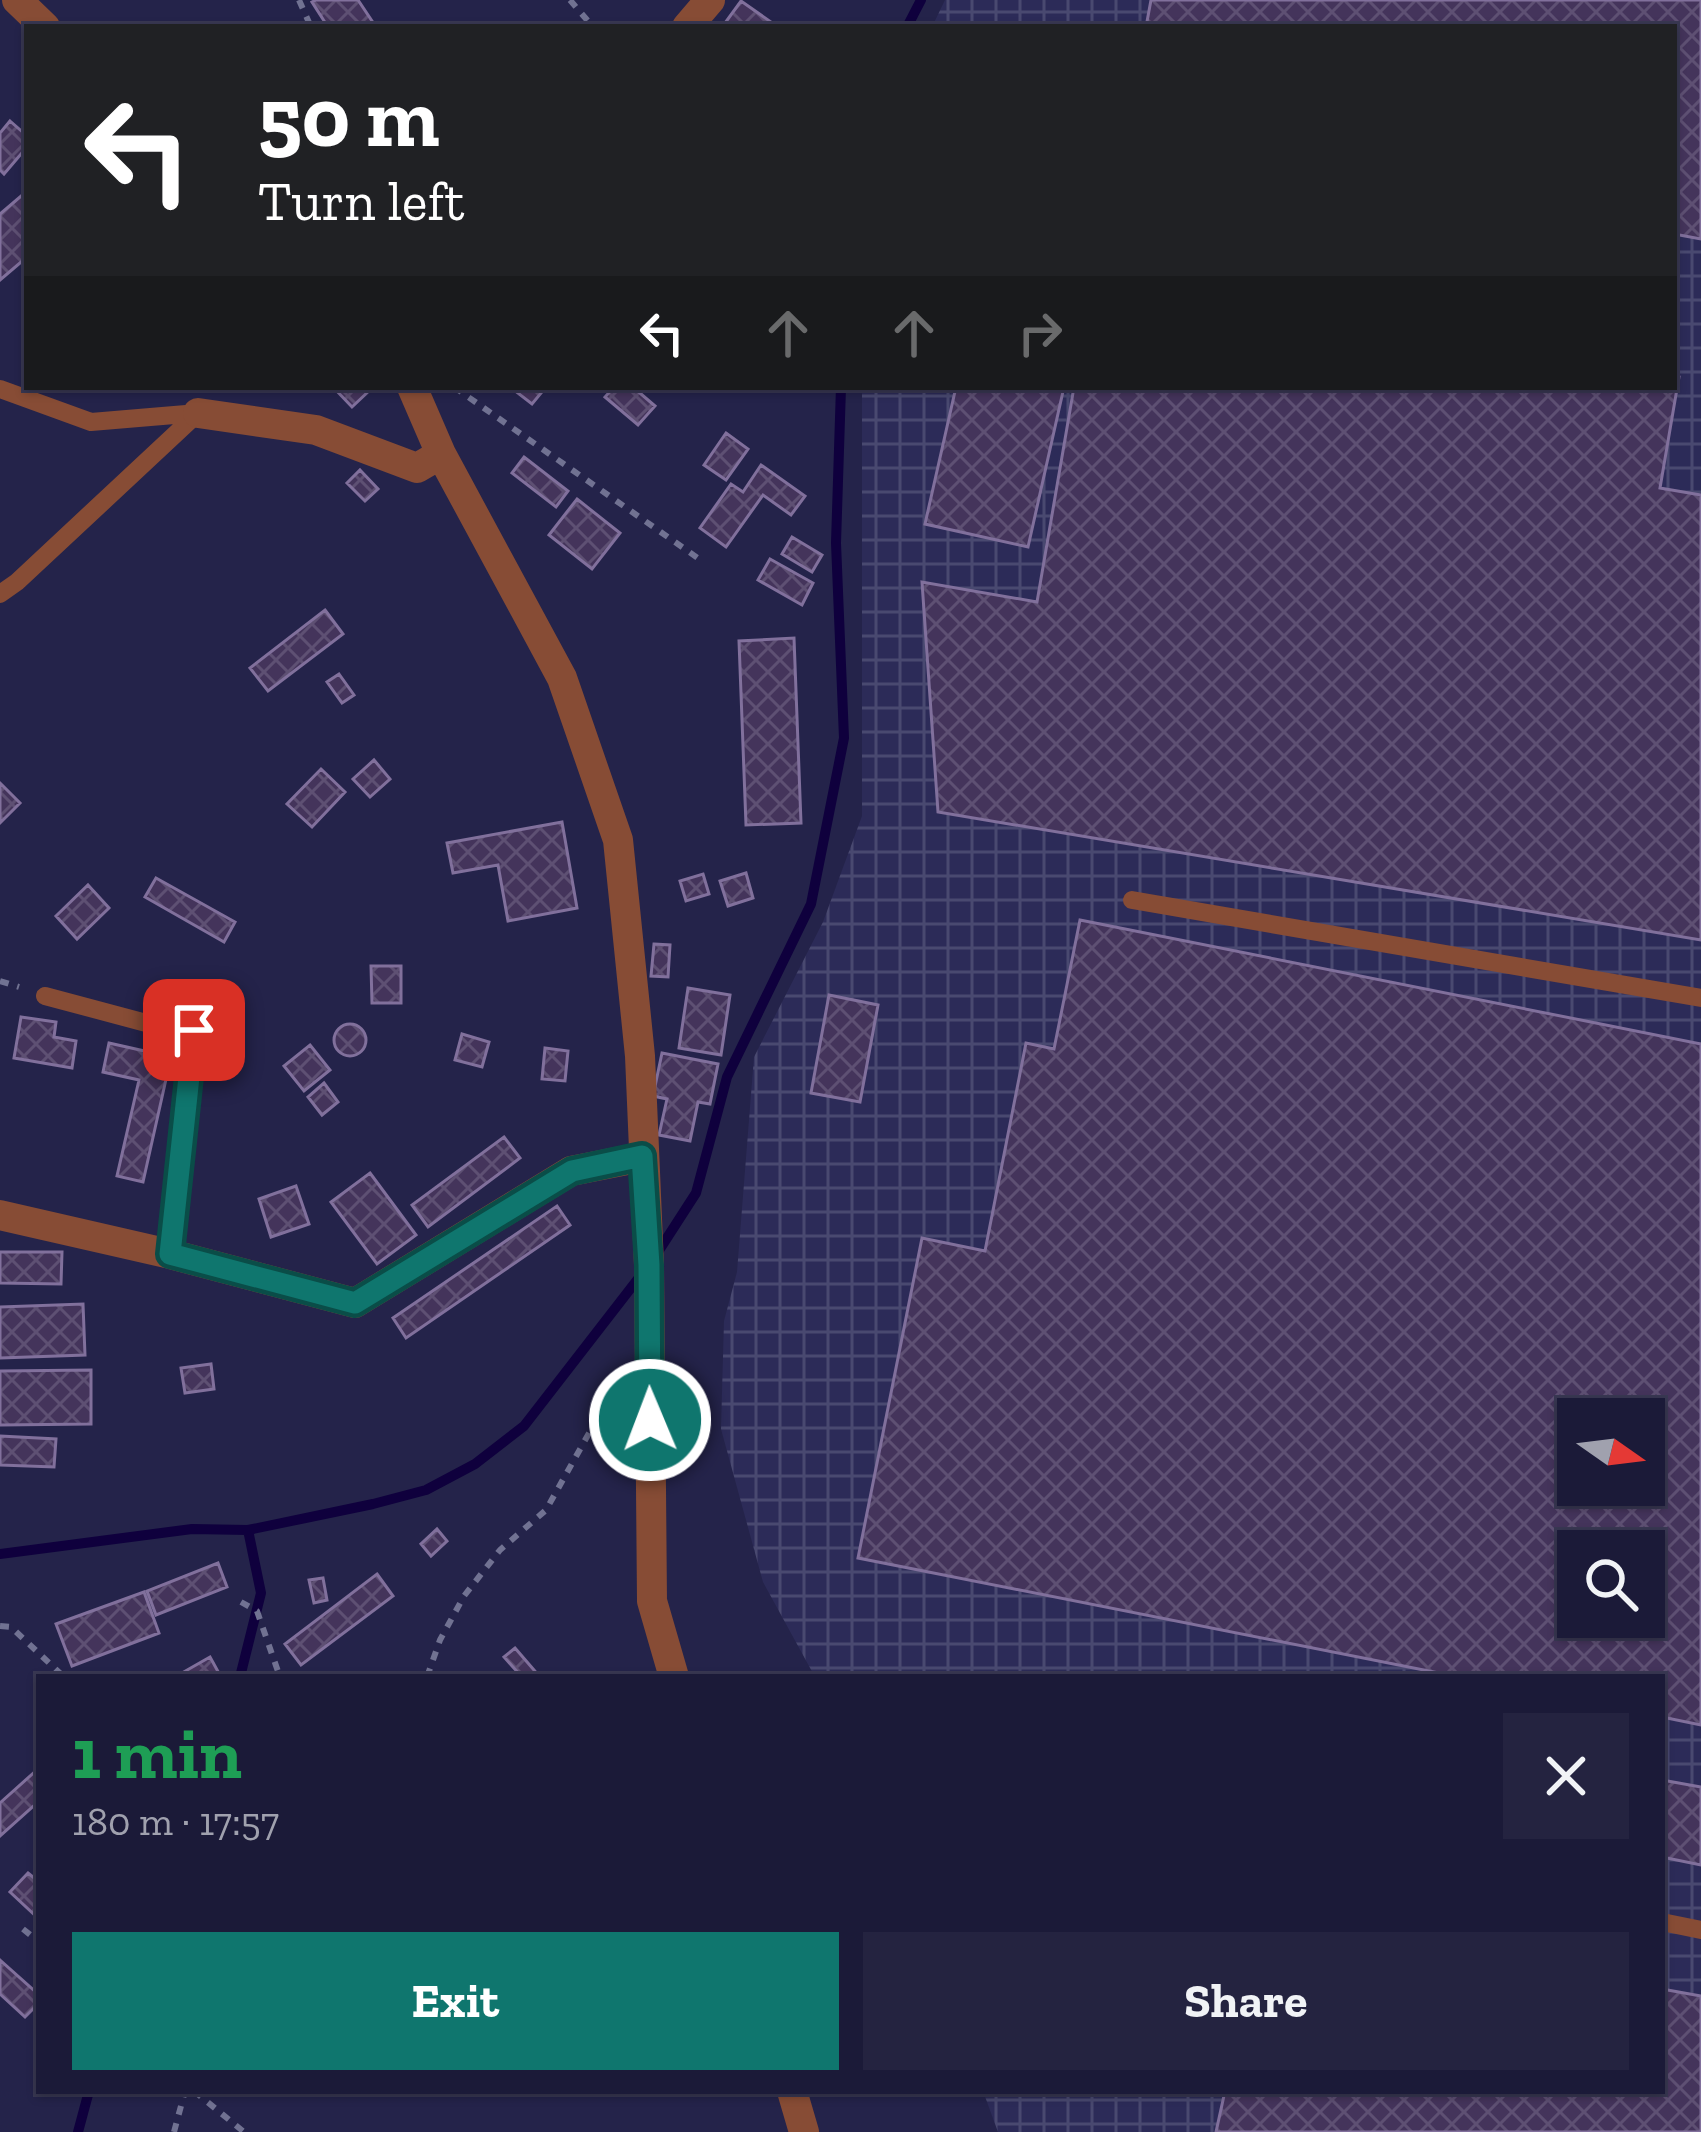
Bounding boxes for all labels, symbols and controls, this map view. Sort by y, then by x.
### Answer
text: 50 m [258,67,440,168]
icon: left [60,72,216,228]
text: Turn left [258,169,465,234]
icon: left [629,300,695,366]
icon: ahead [755,300,821,366]
icon: ahead [881,300,947,366]
icon: right [1007,300,1073,366]
pin [143,979,245,1081]
icon: arrive [161,997,227,1063]
position arrow [587,1357,713,1483]
north arrow [1557,1398,1665,1506]
map controls [1557,1398,1665,1638]
button: search [1557,1530,1665,1638]
text: 1 min [72,1710,242,1796]
button: close [1503,1713,1629,1839]
text: 180 m · 17:57 [72,1798,279,1845]
button: Exit [72,1932,839,2070]
button: Share [863,1932,1629,2070]

